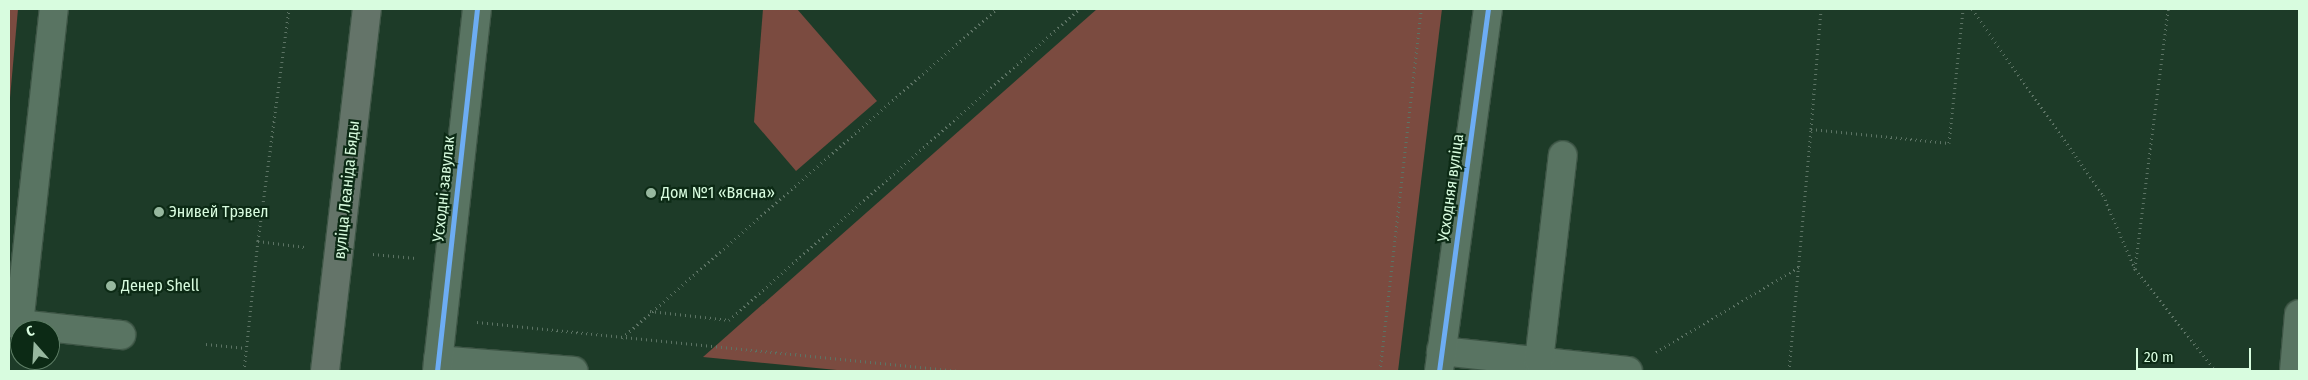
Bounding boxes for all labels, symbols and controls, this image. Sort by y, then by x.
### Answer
street label: вуліца Леаніда Бяды [330,120,364,260]
street label: Усходняя вуліца [1434,133,1468,243]
street label: Усходні завулак [429,135,459,243]
place label: Дом №1 «Вясна» [661,183,775,203]
marker: Дом №1 «Вясна» [645,187,657,199]
place label: Энивей Трэвел [169,202,269,222]
marker: Энивей Трэвел [153,206,165,218]
place label: Денер Shell [121,276,199,296]
marker: Денер Shell [105,280,117,292]
north arrow [10,320,60,370]
text: С [24,322,37,341]
scale bar [2138,338,2253,370]
text: 20 m [2144,348,2174,366]

